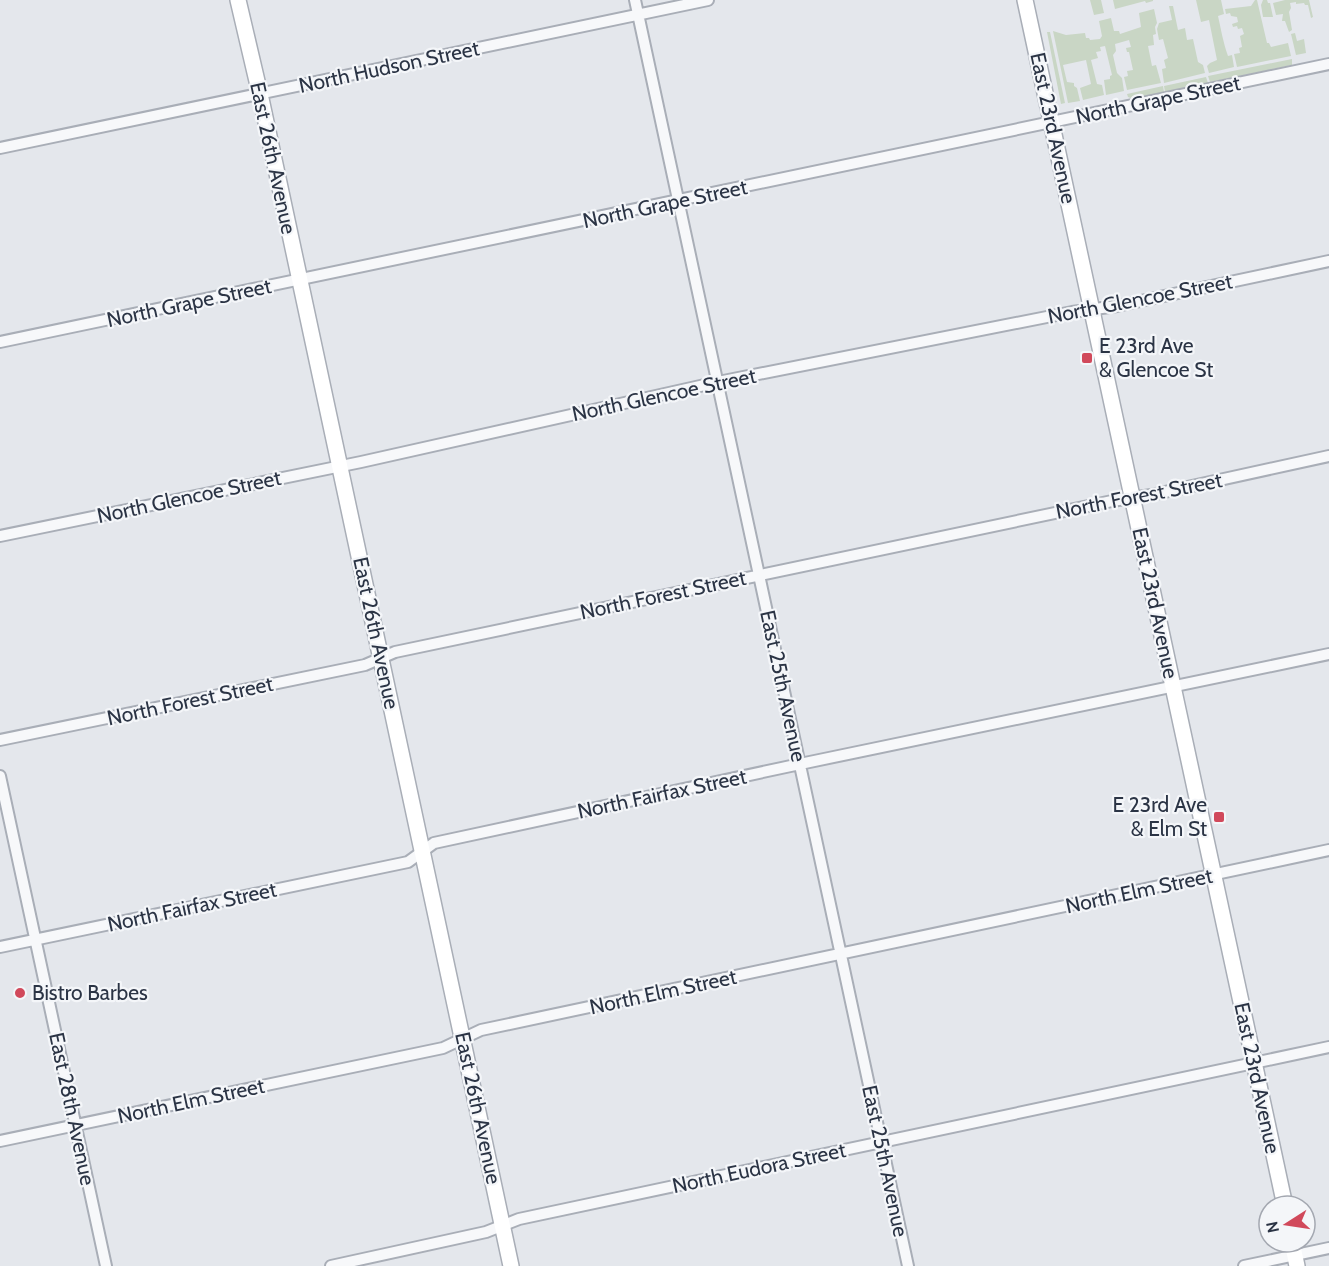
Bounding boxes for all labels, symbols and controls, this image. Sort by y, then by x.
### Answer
street label: North Hudson Street [296,35,481,98]
street label: East 23rd Avenue [1025,50,1082,206]
street label: North Grape Street [1073,70,1242,129]
street label: East 26th Avenue [245,80,302,237]
street label: North Grape Street [580,174,749,233]
street label: North Glencoe Street [1045,268,1234,329]
street label: North Grape Street [104,273,273,332]
place label: E 23rd Ave & Glencoe St [1099,333,1213,382]
marker: E 23rd Ave & Glencoe St [1080,351,1094,365]
street label: North Glencoe Street [570,363,758,426]
street label: North Glencoe Street [95,465,283,528]
street label: North Forest Street [1054,467,1224,524]
street label: East 23rd Avenue [1127,525,1184,681]
street label: East 26th Avenue [348,555,405,712]
street label: North Forest Street [578,565,748,624]
street label: East 25th Avenue [755,608,812,764]
street label: North Forest Street [105,671,275,730]
street label: North Fairfax Street [575,763,749,824]
place label: E 23rd Ave & Elm St [1112,792,1207,841]
marker: E 23rd Ave & Elm St [1212,810,1226,824]
street label: North Elm Street [1063,863,1215,918]
street label: North Fairfax Street [105,876,279,937]
street label: North Elm Street [587,964,739,1019]
place label: Bistro Barbes [32,980,148,1005]
marker: Bistro Barbes [13,986,27,1000]
street label: East 23rd Avenue [1229,1000,1286,1156]
street label: East 28th Avenue [44,1030,101,1188]
street label: East 26th Avenue [450,1030,507,1187]
street label: North Elm Street [115,1073,267,1128]
street label: East 25th Avenue [857,1083,914,1239]
street label: North Eudora Street [670,1137,848,1198]
north arrow [1257,1194,1317,1254]
text: N [1262,1220,1283,1235]

